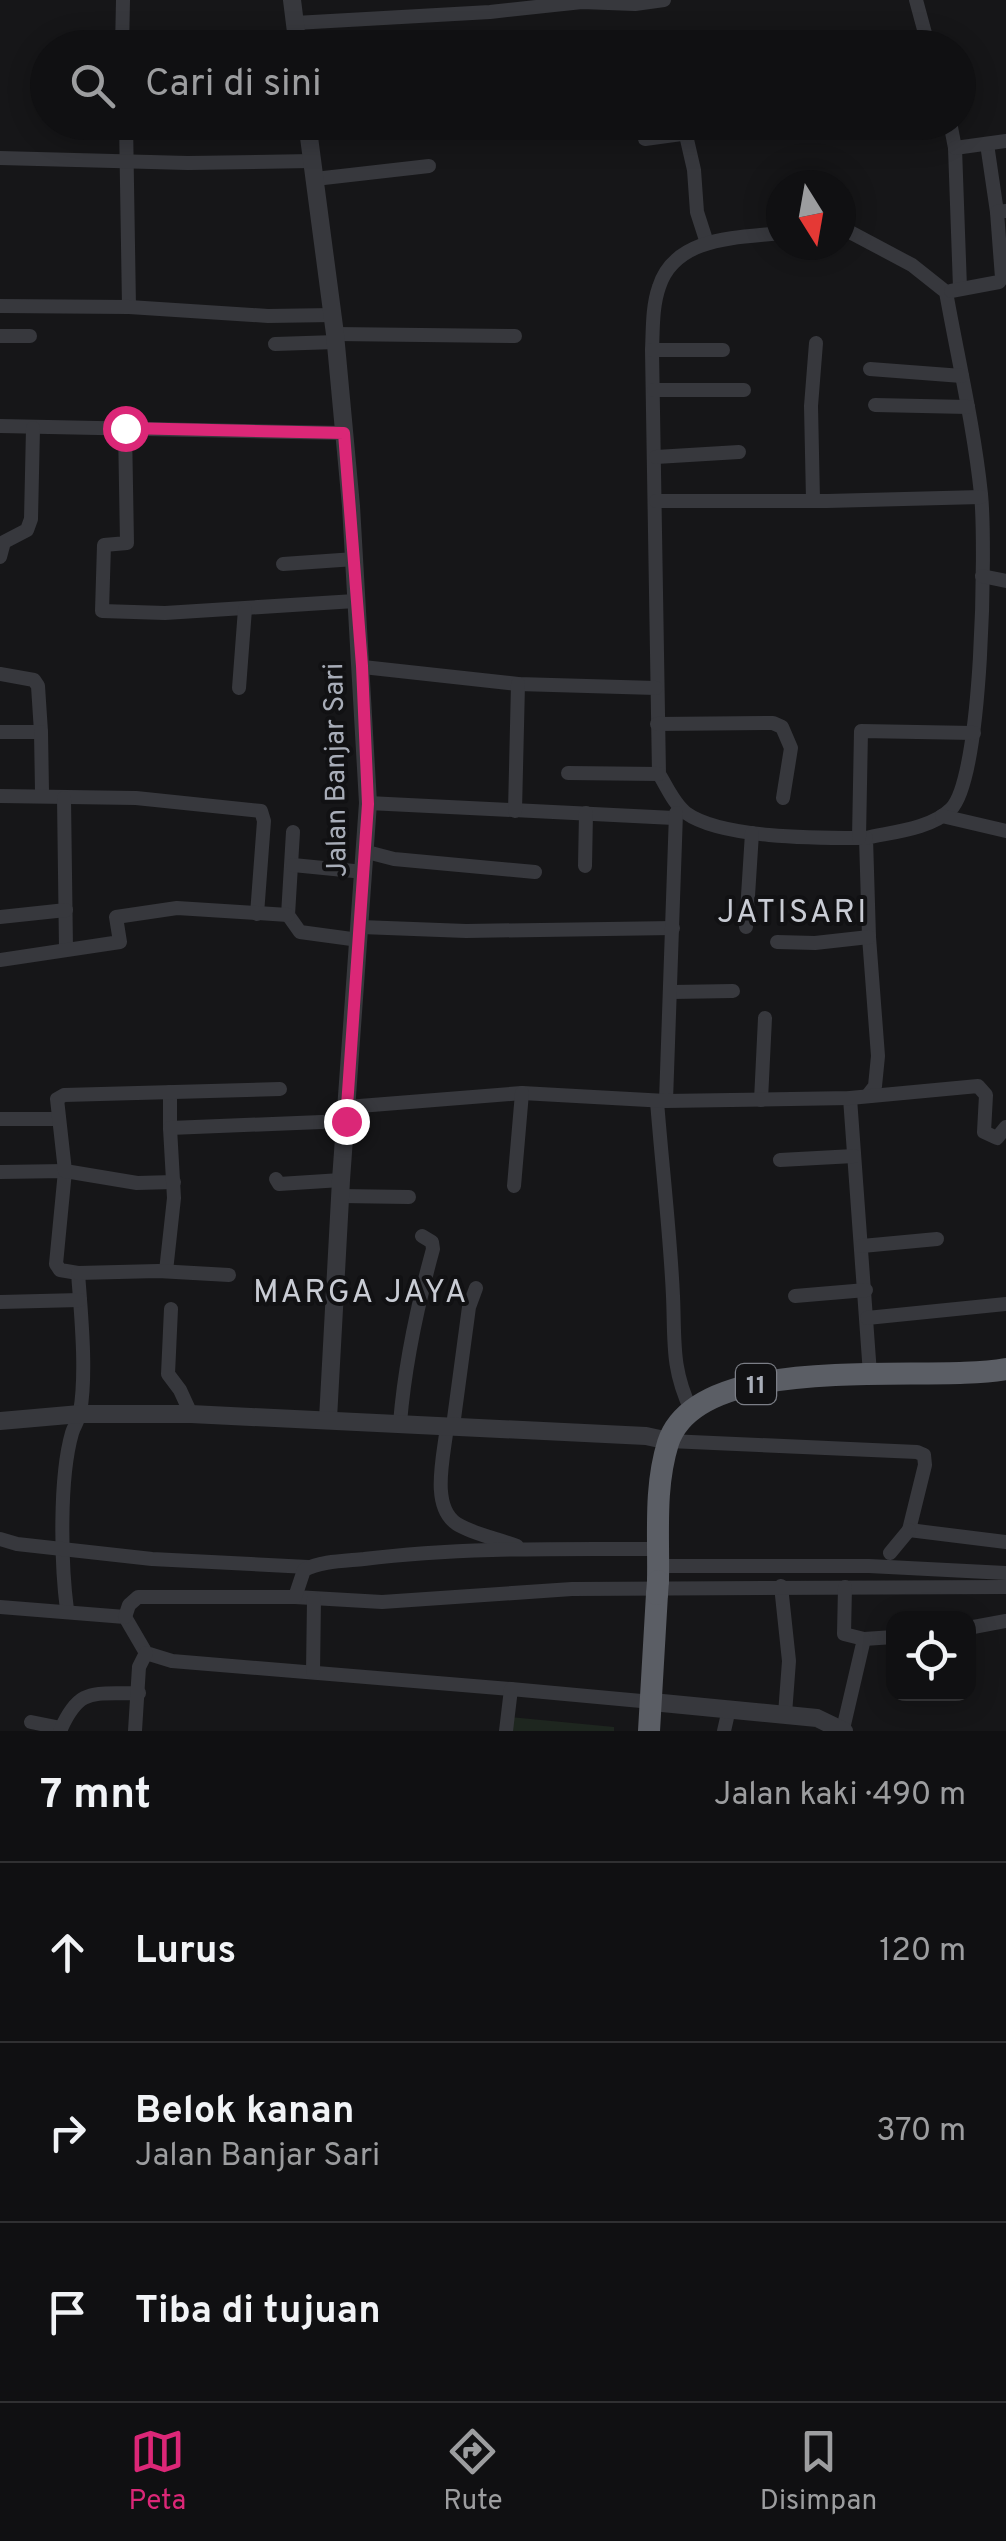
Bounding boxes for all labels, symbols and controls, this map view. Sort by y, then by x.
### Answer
search box [30,30,976,140]
icon: search [65,58,120,113]
text: Cari di sini [145,61,322,110]
north arrow [766,170,856,260]
route start [103,406,149,452]
street label: Jalan Banjar Sari [317,662,357,878]
district label: JATISARI [717,894,869,934]
route end [324,1099,370,1145]
district label: MARGA JAYA [253,1274,469,1314]
road number: 11 [736,1364,776,1404]
map controls [886,1611,976,1701]
button: locate [886,1611,976,1701]
text: 7 mnt [40,1770,151,1823]
text: Jalan kaki · 490 m [714,1776,966,1816]
icon: ahead [40,1925,95,1980]
text: Lurus [135,1928,236,1977]
text: 120 m [879,1932,966,1972]
text: Belok kanan [135,2088,354,2137]
icon: right [40,2105,95,2160]
text: 370 m [876,2112,966,2152]
text: Jalan Banjar Sari [135,2137,380,2177]
icon: arrive [40,2285,95,2340]
text: Tiba di tujuan [135,2288,381,2337]
tab: Peta [129,2424,186,2520]
tab: Rute [443,2424,503,2520]
tab: Disimpan [760,2424,877,2520]

